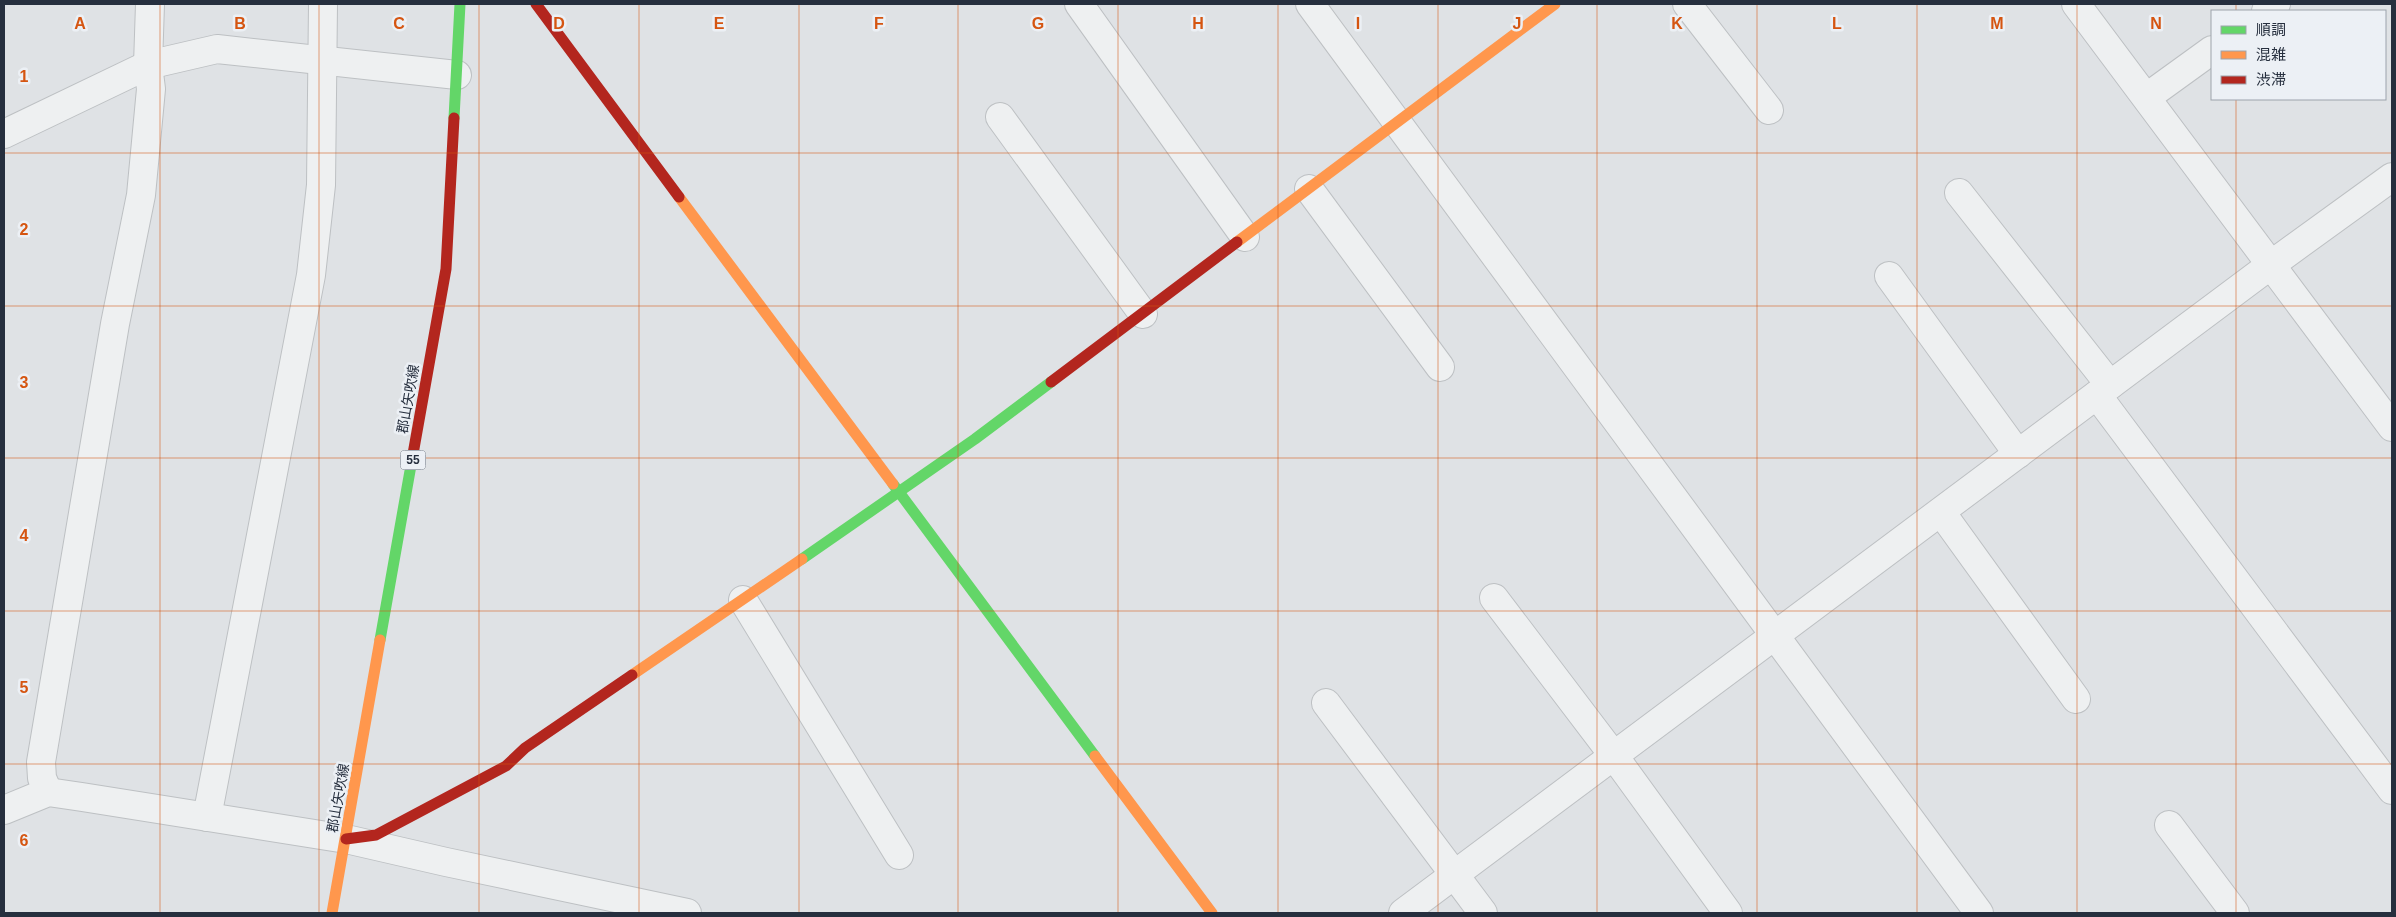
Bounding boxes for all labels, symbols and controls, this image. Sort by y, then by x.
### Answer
legend [2211,10,2386,100]
text: A [74,15,86,32]
text: B [234,15,246,32]
text: C [393,15,405,32]
text: D [553,15,565,32]
text: E [714,15,725,32]
text: F [874,15,884,32]
text: G [1032,15,1044,32]
text: H [1192,15,1204,32]
text: I [1356,15,1360,32]
text: J [1513,15,1521,32]
text: K [1671,15,1683,32]
text: L [1832,15,1842,32]
text: M [1990,15,2004,32]
text: N [2150,15,2162,32]
text: 順調 [2256,21,2286,38]
text: 混雑 [2256,46,2286,63]
text: 1 [20,68,29,85]
text: 渋滞 [2256,71,2286,88]
text: 2 [20,221,29,238]
street label: 郡山矢吹線 [394,363,422,435]
text: 3 [20,374,29,391]
road number: 55 [400,450,426,470]
text: 4 [20,527,29,544]
text: 5 [20,679,29,696]
street label: 郡山矢吹線 [324,762,352,834]
text: 6 [20,832,29,849]

